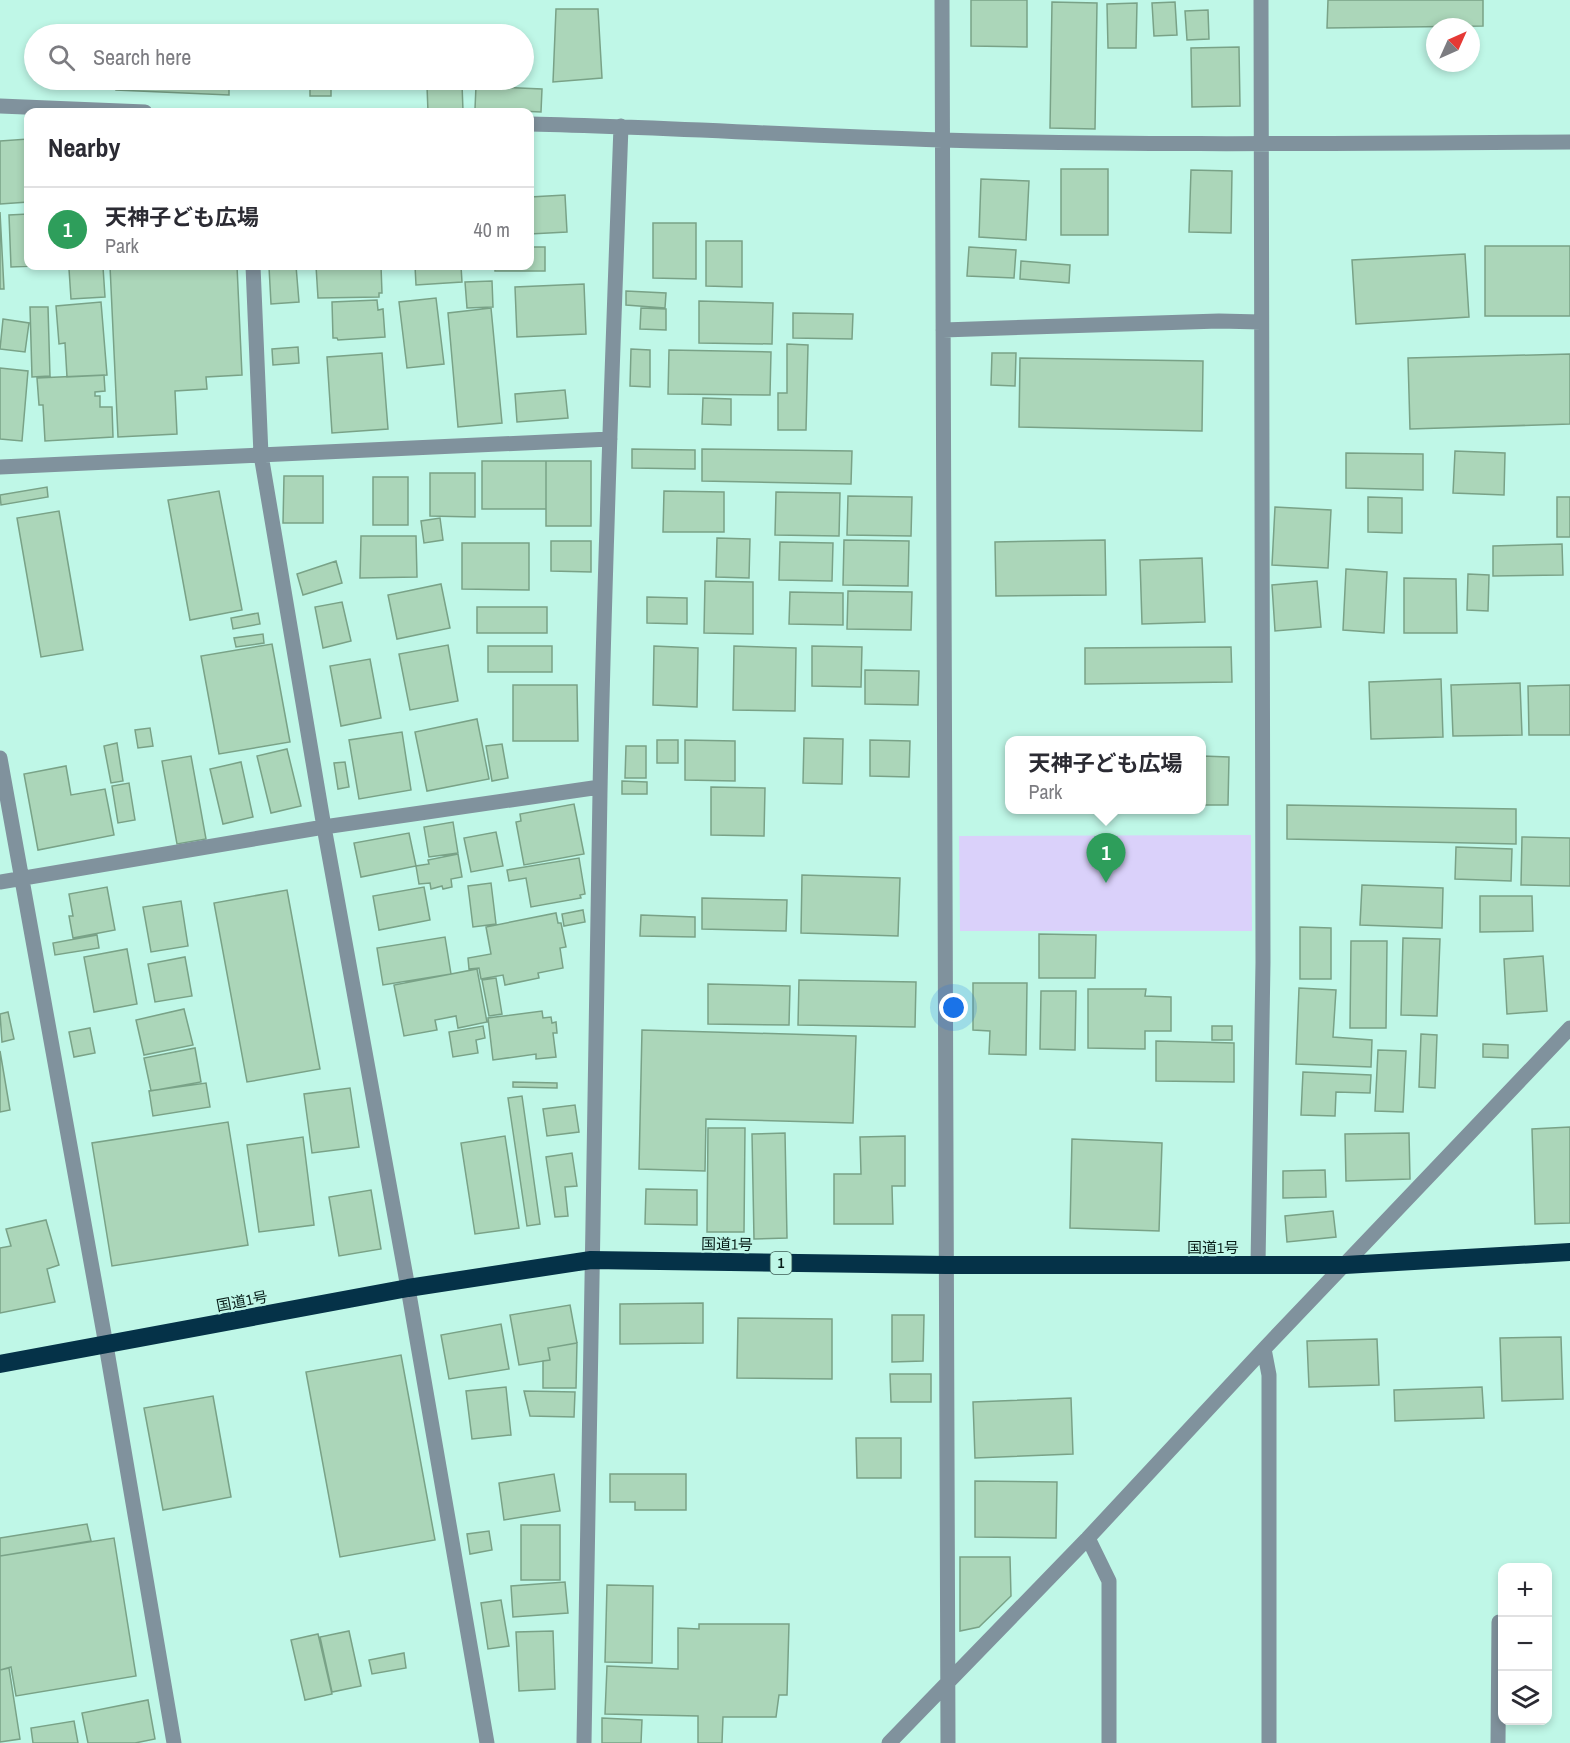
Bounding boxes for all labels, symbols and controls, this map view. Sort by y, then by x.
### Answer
north arrow [1426,18,1480,72]
search box [24,24,534,90]
icon: search [45,41,78,74]
text: Search here [93,42,191,72]
text: Nearby [48,130,120,165]
text: 天神子ども広場 [105,202,259,232]
text: 1 [63,216,72,243]
text: 40 m [474,216,510,243]
text: Park [105,232,139,259]
popup [1005,736,1206,814]
text: 天神子ども広場 [1028,748,1183,778]
text: Park [1028,778,1062,805]
pin: 1 [1086,834,1126,883]
your location [939,993,968,1022]
street label: 国道1号 [701,1233,753,1255]
street label: 国道1号 [1187,1237,1239,1258]
road number: 1 [770,1252,792,1274]
street label: 国道1号 [215,1286,269,1316]
map controls [1498,1563,1552,1725]
button: + [1498,1563,1552,1617]
button: − [1498,1617,1552,1671]
button: layers [1498,1671,1552,1725]

